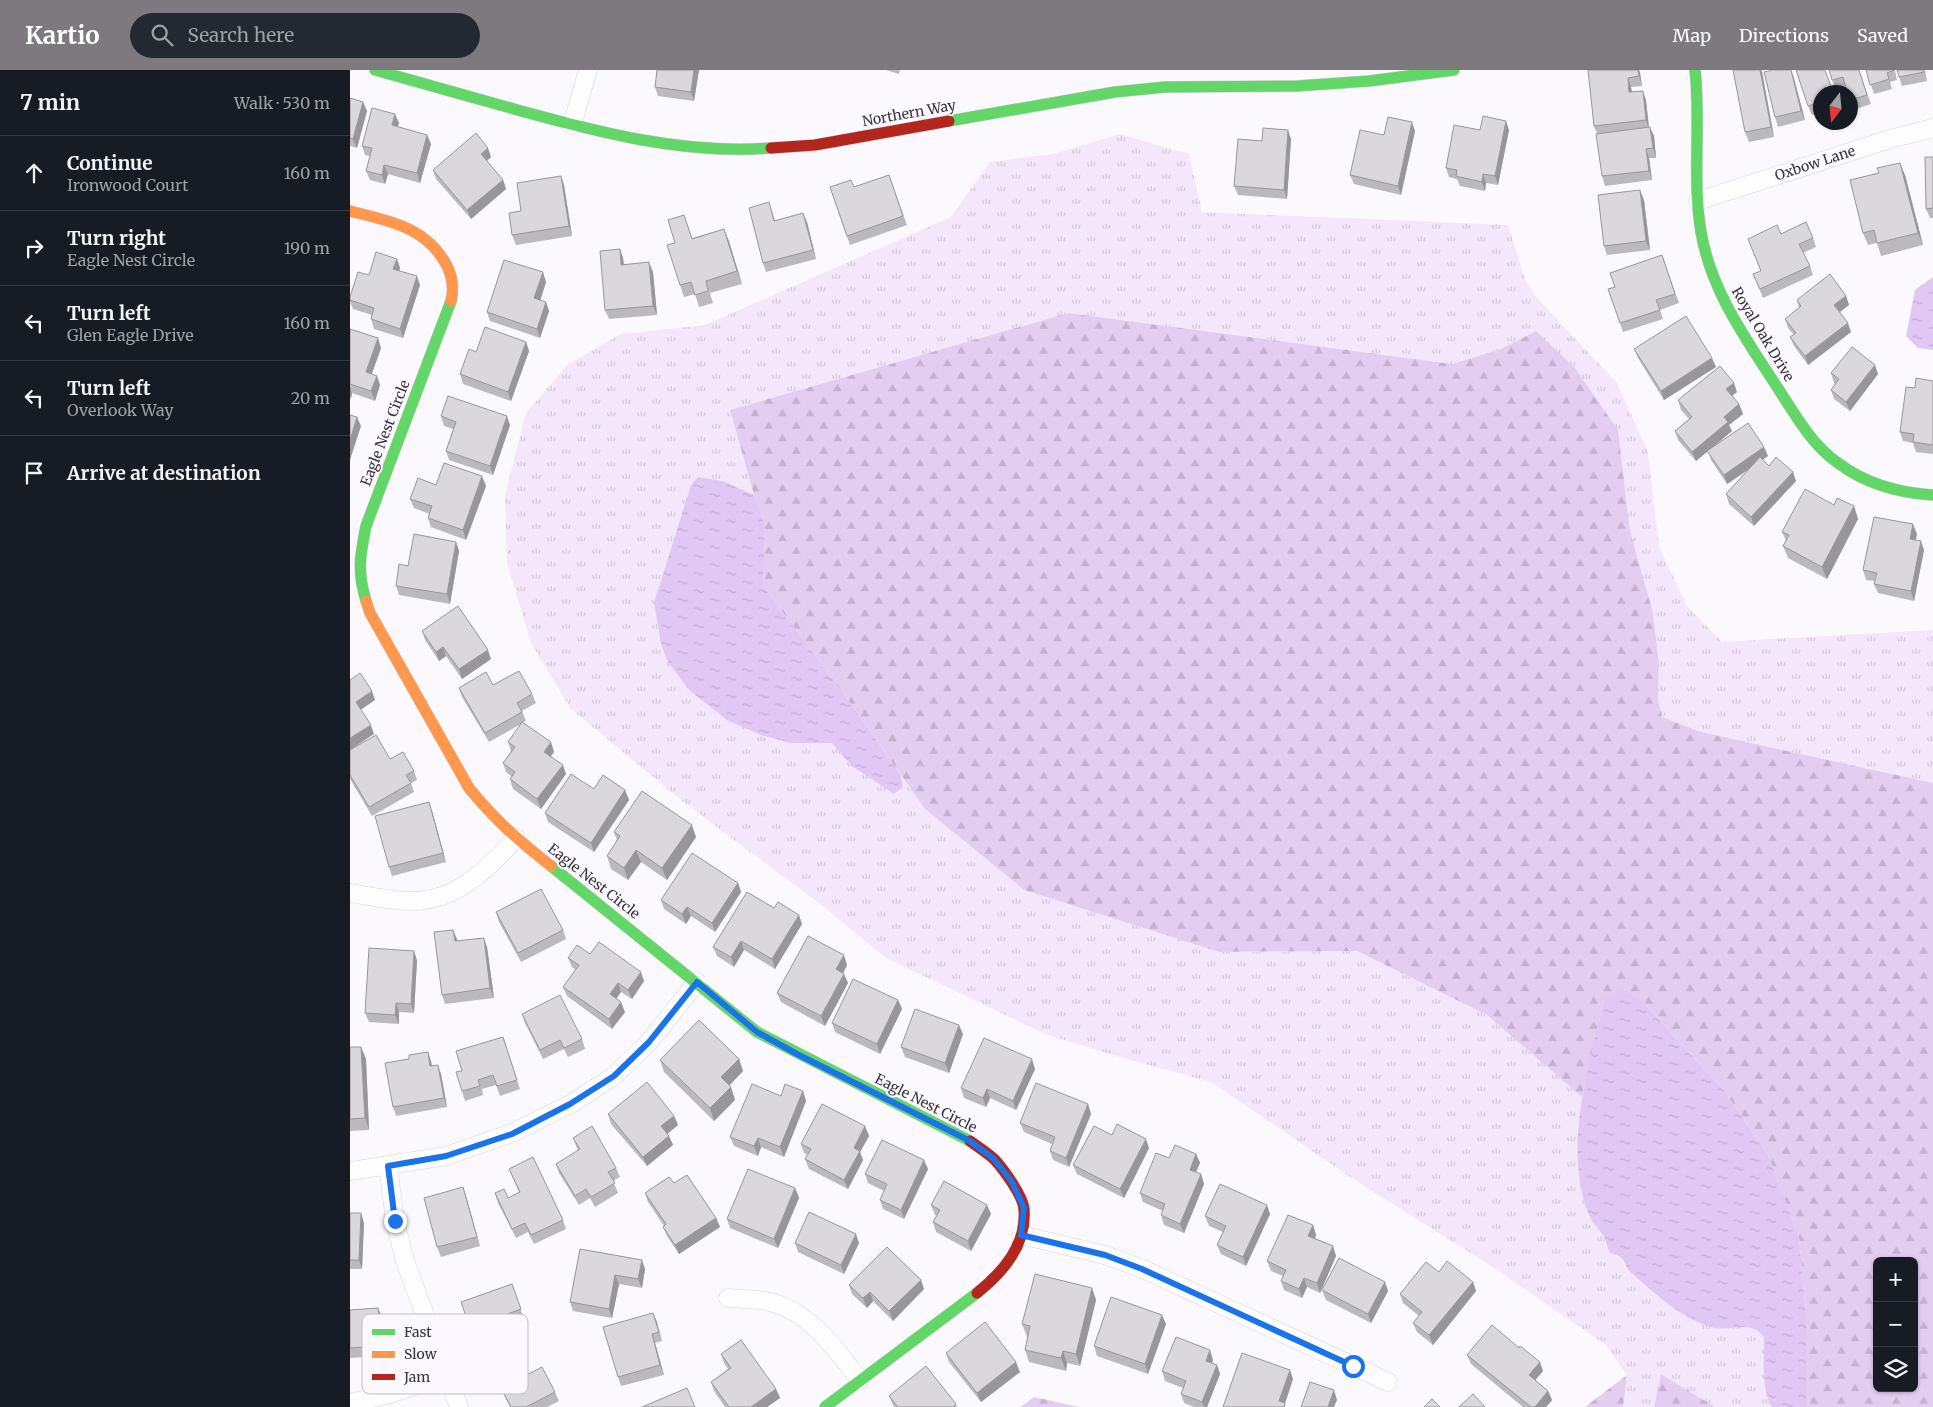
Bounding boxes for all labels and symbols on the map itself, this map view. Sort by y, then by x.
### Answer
north arrow [1813,85,1858,130]
street label: Northern Way [861,96,958,130]
street label: Oxbow Lane [1772,142,1858,184]
street label: Royal Oak Drive [1728,283,1798,385]
street label: Eagle Nest Circle [357,377,413,489]
street label: Eagle Nest Circle [544,839,644,923]
street label: Eagle Nest Circle [872,1070,980,1136]
route end [384,1210,407,1233]
legend [362,1314,528,1394]
text: Fast [404,1323,432,1341]
text: Slow [404,1345,437,1363]
route start [1342,1355,1365,1378]
text: Jam [403,1368,430,1386]

